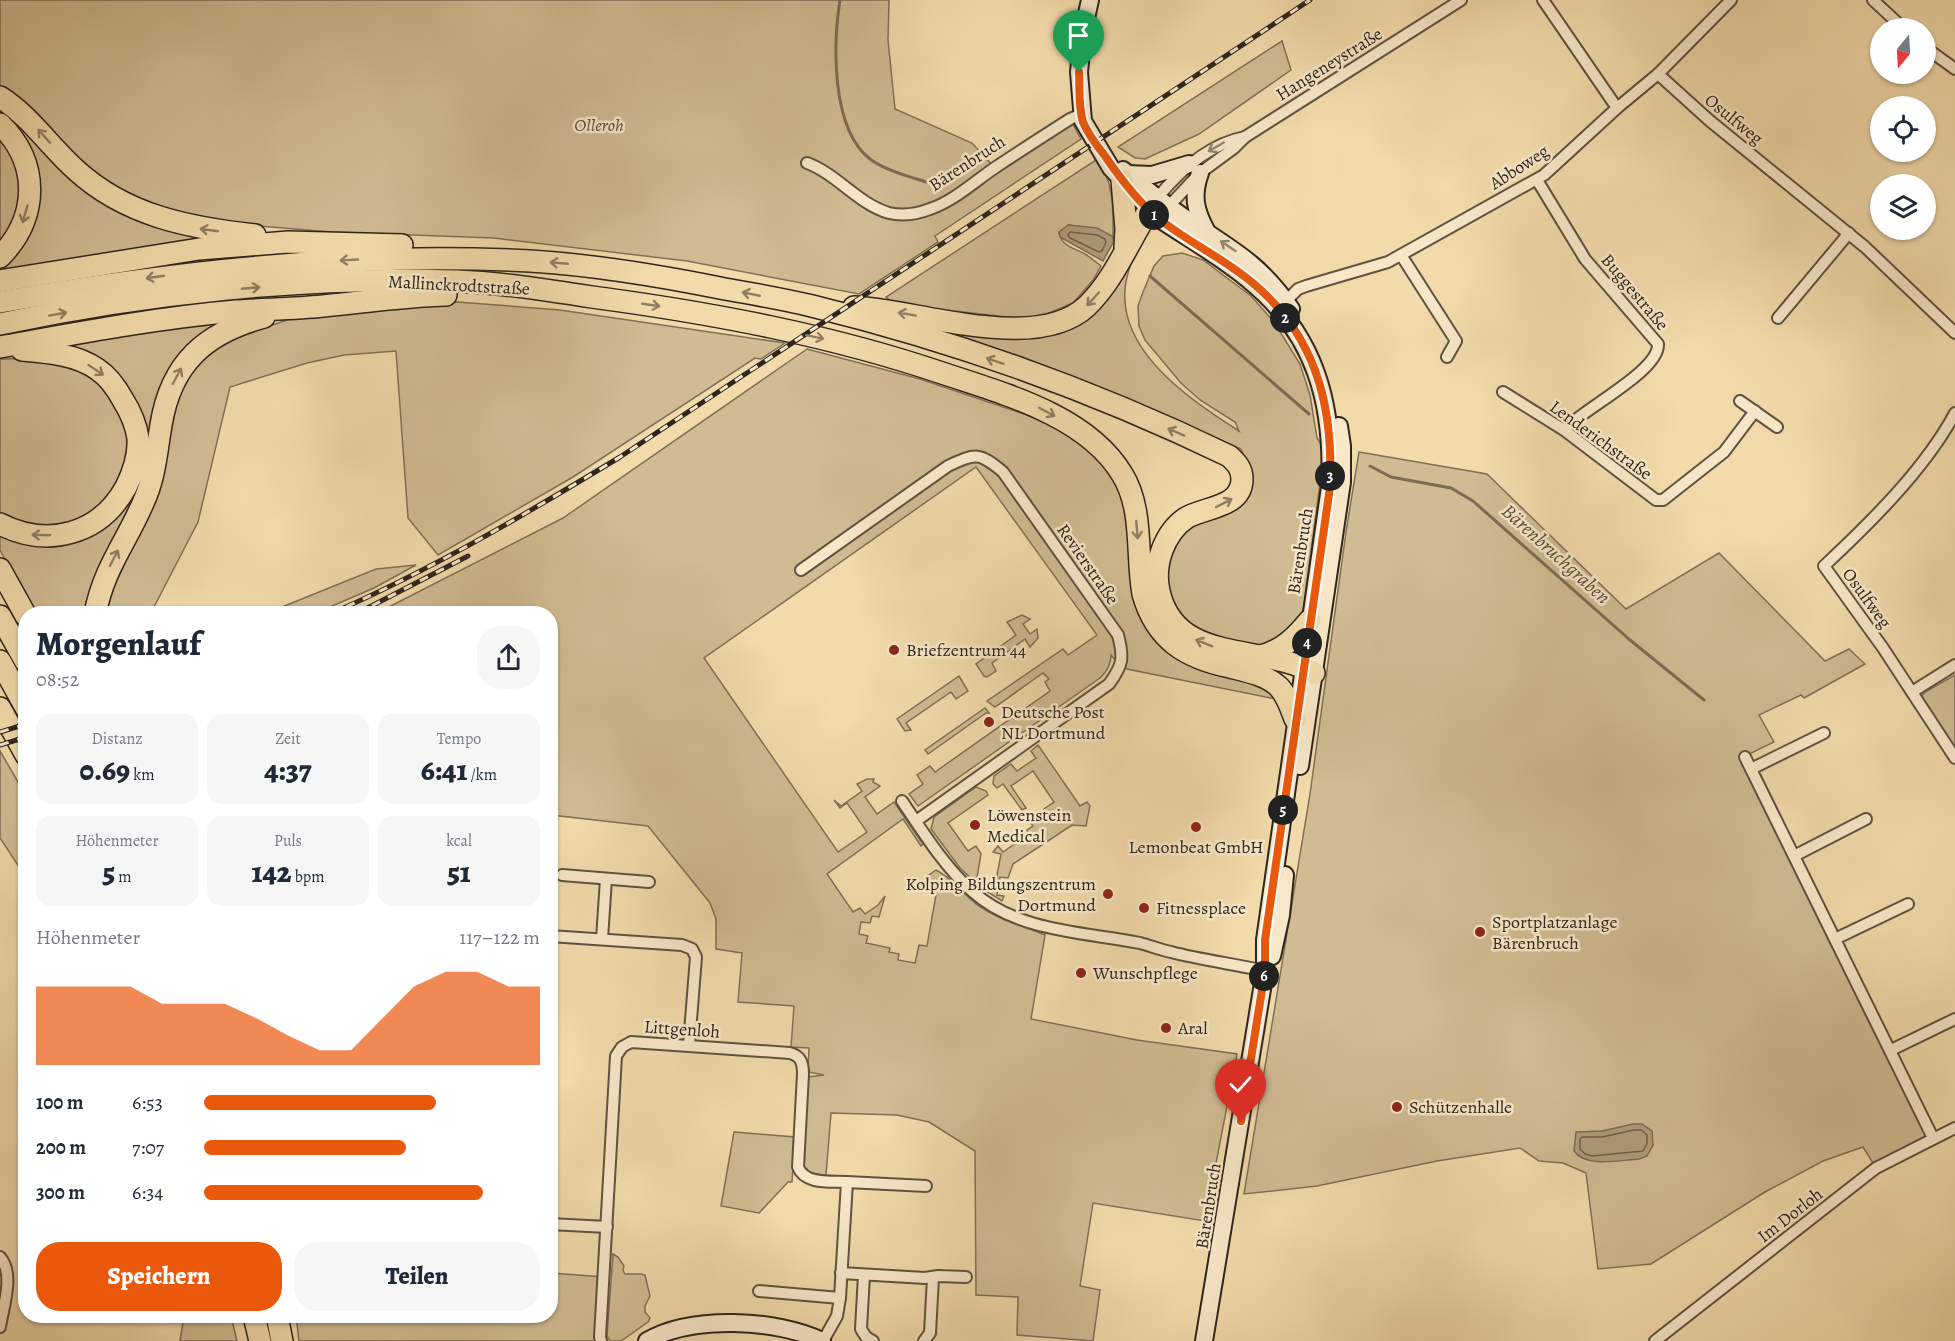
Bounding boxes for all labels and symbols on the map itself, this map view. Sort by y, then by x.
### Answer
pin [1053,10,1104,72]
north arrow [1870,18,1936,84]
street label: Hangeneystraße [1271,22,1387,106]
street label: Osulfweg [1700,88,1768,150]
park label: Olleroh [574,113,624,137]
one-way arrow [36,129,51,144]
street label: Bärenbruch [924,129,1010,197]
street label: Abboweg [1484,139,1553,196]
one-way arrow [1208,142,1225,154]
pin: 1 [1139,200,1169,230]
one-way arrow [19,204,30,223]
one-way arrow [200,224,220,235]
one-way arrow [1220,240,1237,252]
street label: Buggestraße [1596,248,1674,336]
one-way arrow [339,254,359,265]
one-way arrow [549,258,569,269]
street label: Mallinckrodtstraße [387,269,531,301]
one-way arrow [145,272,165,283]
one-way arrow [240,282,260,293]
one-way arrow [742,288,761,299]
one-way arrow [1086,292,1100,307]
one-way arrow [641,299,660,310]
pin: 2 [1270,303,1300,333]
one-way arrow [47,308,67,319]
one-way arrow [898,308,917,319]
one-way arrow [805,331,824,343]
one-way arrow [986,354,1005,365]
one-way arrow [88,364,104,376]
one-way arrow [171,368,183,385]
street label: Lenderichstraße [1545,395,1657,485]
one-way arrow [1038,407,1056,418]
one-way arrow [1168,426,1186,437]
pin: 3 [1315,461,1345,491]
one-way arrow [1215,497,1232,509]
water label: Bärenbruchgraben [1496,498,1616,610]
street label: Bärenbruch [1281,506,1319,596]
street label: Revierstraße [1051,519,1125,609]
one-way arrow [1132,520,1143,540]
one-way arrow [32,530,51,541]
one-way arrow [108,550,120,568]
street label: Osulfweg [1837,563,1897,633]
pin: 4 [1292,628,1322,658]
one-way arrow [1195,637,1214,648]
place label: Briefzentrum 44 [906,638,1026,662]
marker: Briefzentrum 44 [887,643,901,657]
place label: Deutsche Post NL Dortmund [1001,700,1106,745]
marker: Deutsche Post NL Dortmund [982,715,996,729]
pin: 5 [1268,795,1298,825]
place label: Löwenstein Medical [987,803,1071,848]
marker: Löwenstein Medical [968,818,982,832]
marker: Lemonbeat GmbH [1189,820,1203,834]
place label: Lemonbeat GmbH [1128,835,1264,859]
place label: Kolping Bildungszentrum Dortmund [906,872,1096,917]
marker: Kolping Bildungszentrum Dortmund [1101,887,1115,901]
place label: Fitnessplace [1156,896,1246,920]
marker: Fitnessplace [1137,901,1151,915]
place label: Sportplatzanlage Bärenbruch [1492,910,1617,955]
marker: Sportplatzanlage Bärenbruch [1473,925,1487,939]
place label: Wunschpflege [1092,961,1198,985]
pin: 6 [1249,961,1279,991]
marker: Wunschpflege [1074,966,1088,980]
street label: Littgenloh [643,1014,721,1044]
place label: Aral [1177,1016,1208,1040]
marker: Aral [1159,1021,1173,1035]
pin [1215,1059,1266,1121]
place label: Schützenhalle [1409,1095,1512,1119]
marker: Schützenhalle [1390,1100,1404,1114]
street label: Bärenbruch [1189,1161,1227,1251]
street label: Im Dorloh [1753,1182,1828,1248]

